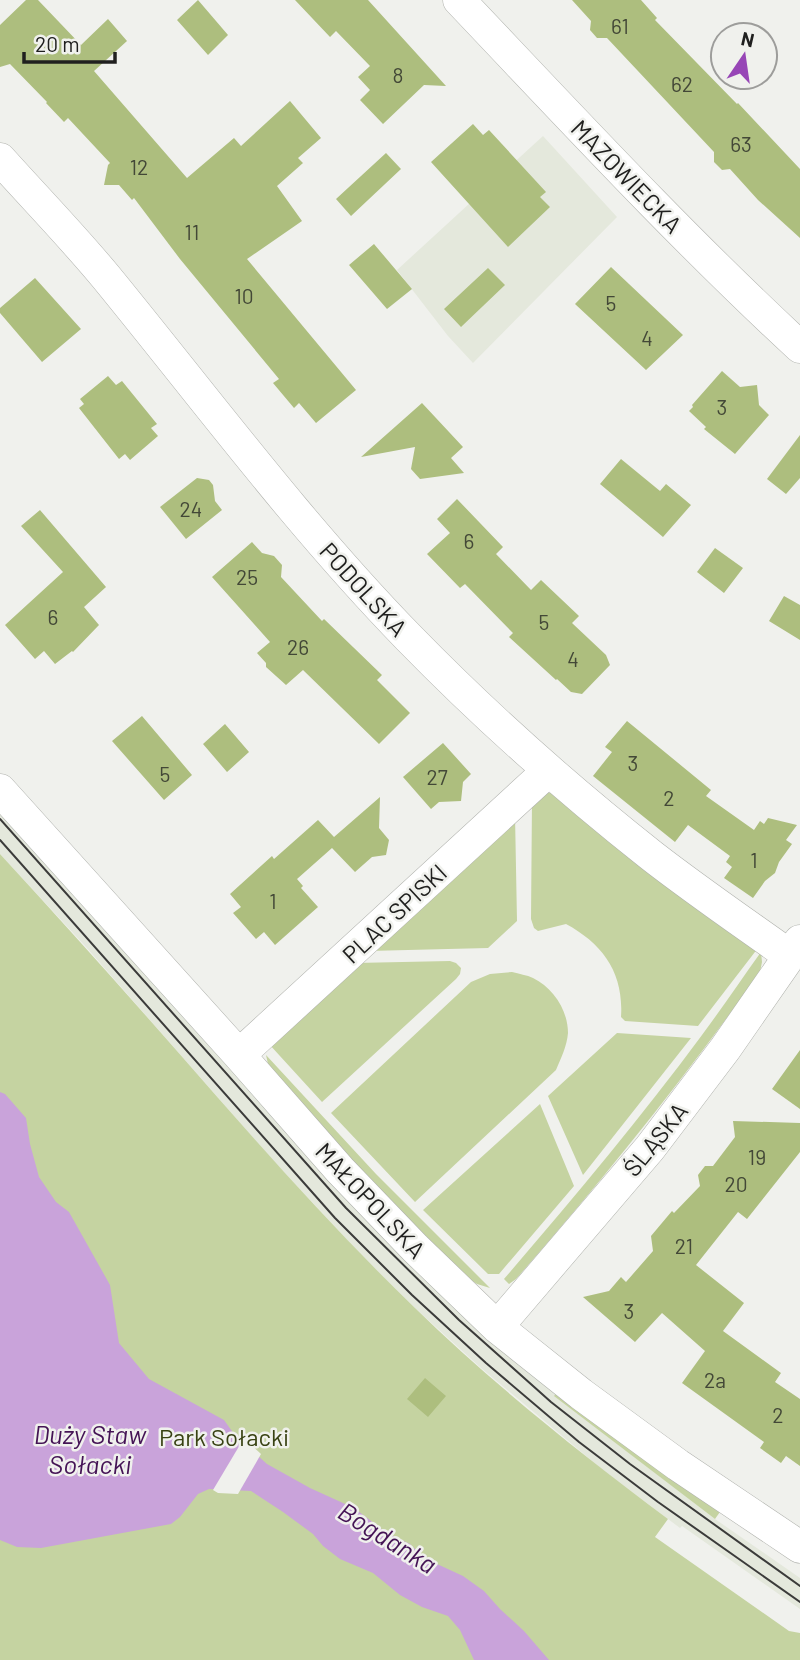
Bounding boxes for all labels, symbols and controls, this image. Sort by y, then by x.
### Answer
house number: 61 [611,13,629,38]
scale bar [24,21,116,65]
north arrow [709,21,779,91]
text: N [739,26,757,52]
text: 20 m [35,31,80,56]
house number: 8 [393,62,403,87]
house number: 62 [671,71,693,96]
street label: MAZOWIECKA [566,113,688,239]
house number: 63 [730,131,752,156]
house number: 12 [130,154,148,179]
house number: 11 [185,219,199,244]
house number: 10 [234,283,254,308]
house number: 5 [606,290,616,315]
house number: 4 [641,325,653,350]
house number: 3 [717,394,727,419]
house number: 24 [180,496,202,521]
house number: 6 [464,528,474,553]
street label: PODOLSKA [314,536,414,642]
house number: 25 [236,564,258,589]
house number: 6 [48,604,58,629]
house number: 5 [539,609,549,634]
house number: 26 [287,634,309,659]
house number: 4 [567,646,579,671]
house number: 3 [628,750,638,775]
house number: 5 [160,761,170,786]
house number: 27 [426,764,448,789]
house number: 2 [663,785,675,810]
house number: 1 [750,847,758,872]
street label: PLAC SPISKI [336,857,452,969]
house number: 1 [269,888,277,913]
street label: ŚLĄSKA [617,1096,693,1182]
street label: MAŁOPOLSKA [310,1136,432,1264]
house number: 19 [748,1144,766,1169]
house number: 20 [724,1171,748,1196]
house number: 21 [675,1233,693,1258]
house number: 3 [624,1298,634,1323]
house number: 2a [704,1367,726,1392]
house number: 2 [772,1402,784,1427]
water label: Duży Staw Sołacki [34,1418,147,1479]
park label: Park Sołacki [159,1422,289,1451]
water label: Bogdanka [333,1495,443,1579]

